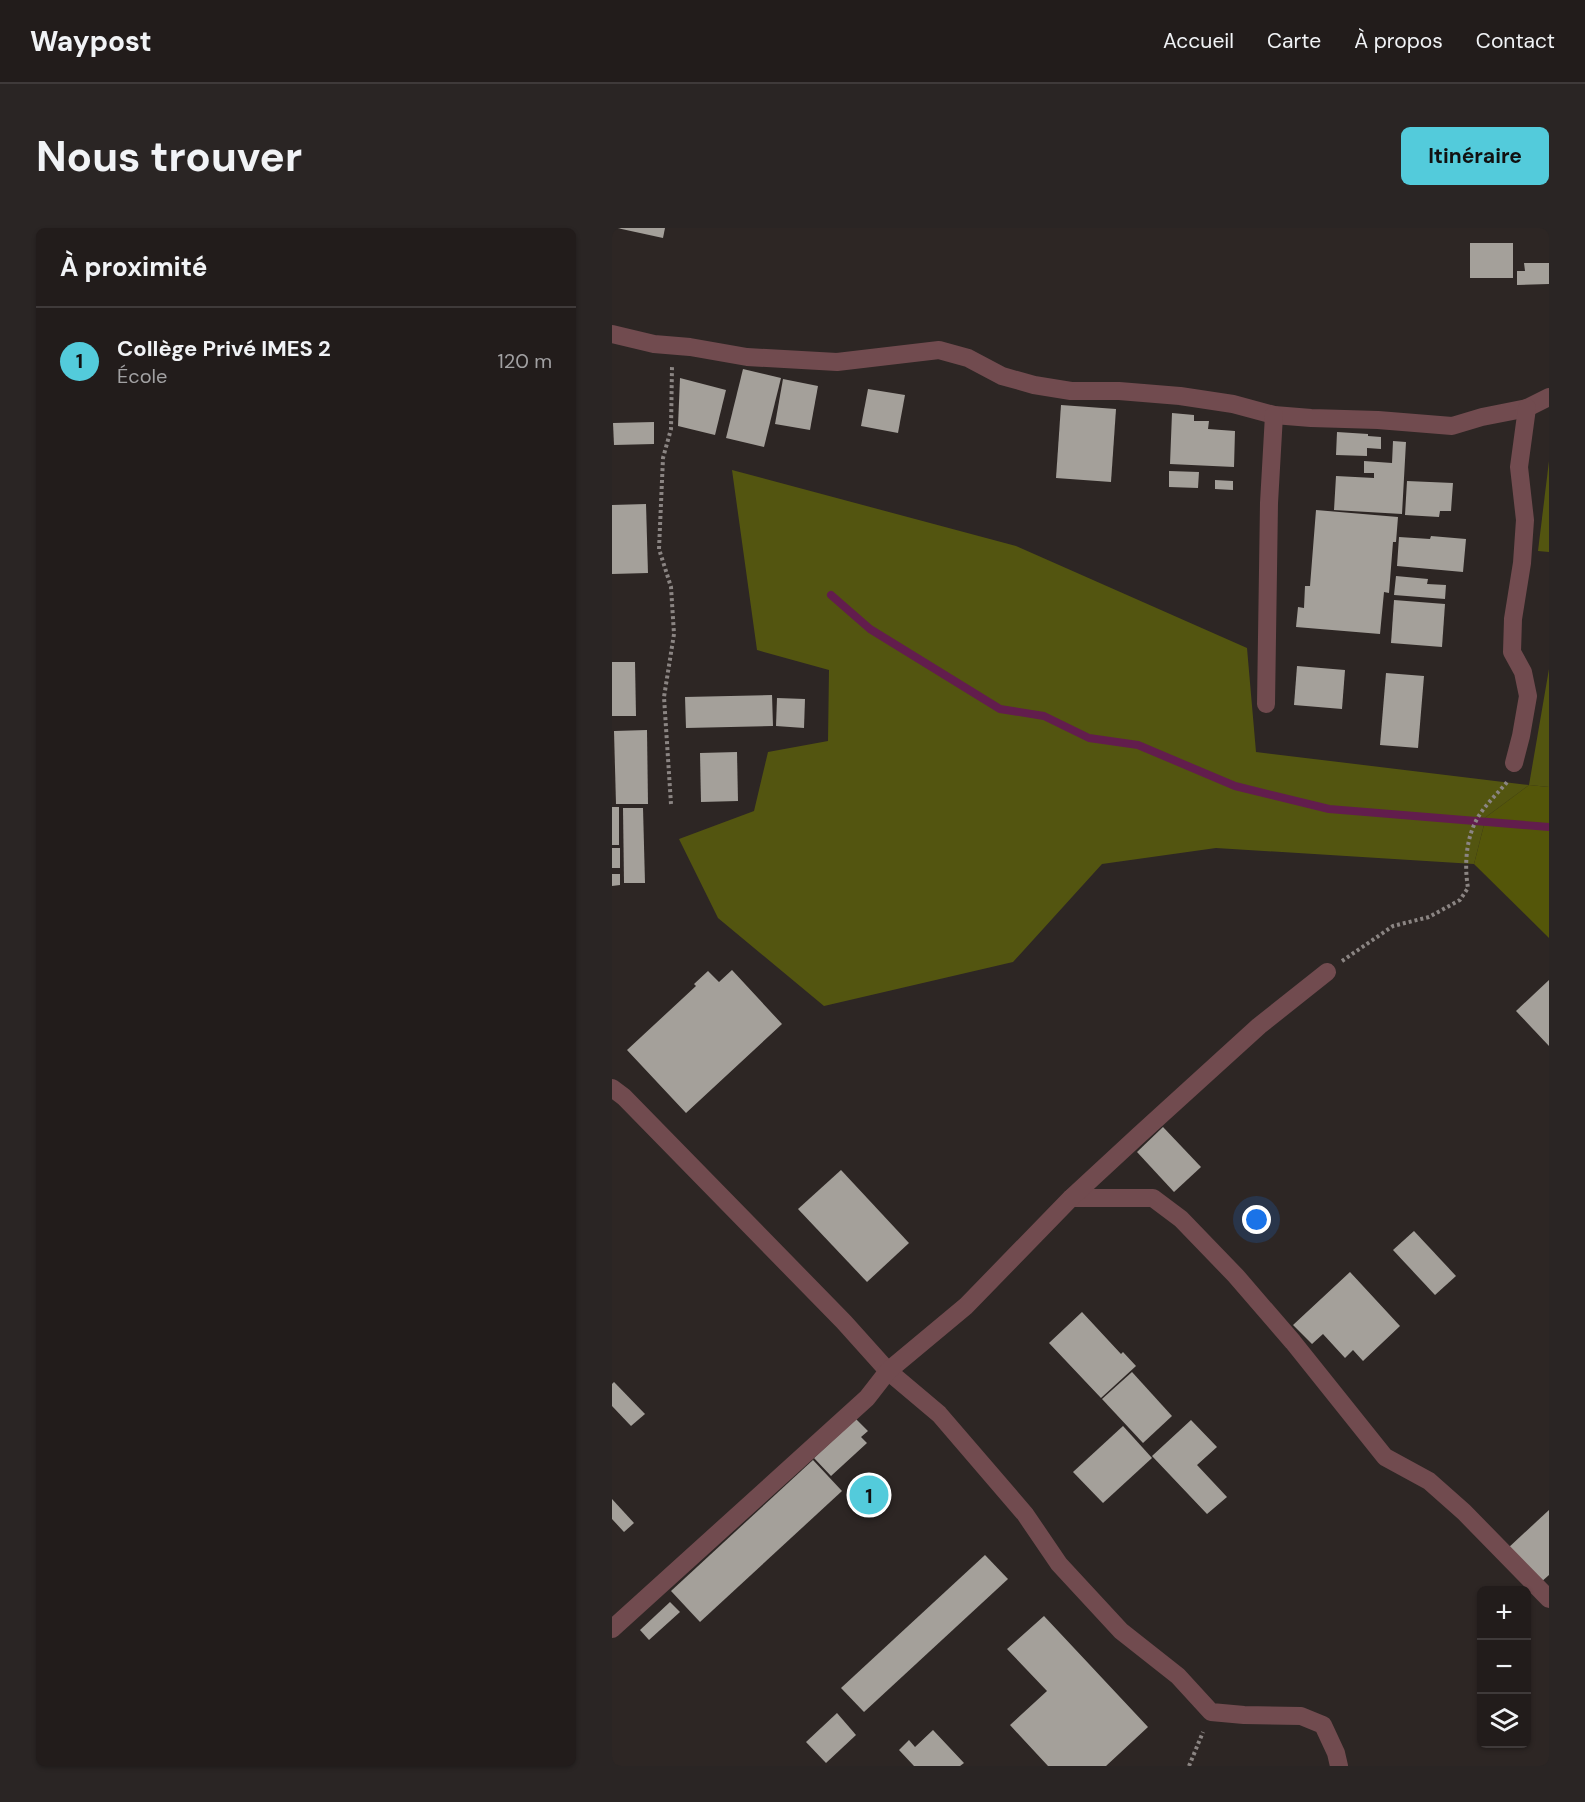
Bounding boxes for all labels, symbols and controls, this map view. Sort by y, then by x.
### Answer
text: Waypost [30,23,152,60]
text: Accueil [1163,27,1234,55]
text: Carte [1267,27,1321,55]
text: À propos [1354,27,1443,55]
text: Contact [1476,27,1555,55]
button: Itinéraire [1401,127,1549,185]
text: Nous trouver [36,129,302,184]
text: À proximité [60,250,207,284]
text: Collège Privé IMES 2 [117,334,331,363]
text: 1 [76,348,83,374]
text: 120 m [498,348,552,374]
text: École [117,363,167,389]
your location [1242,1205,1271,1234]
pin: 1 [850,1472,888,1518]
map controls [1477,1586,1531,1748]
button: + [1477,1586,1531,1640]
button: − [1477,1640,1531,1694]
button: layers [1477,1694,1531,1748]

